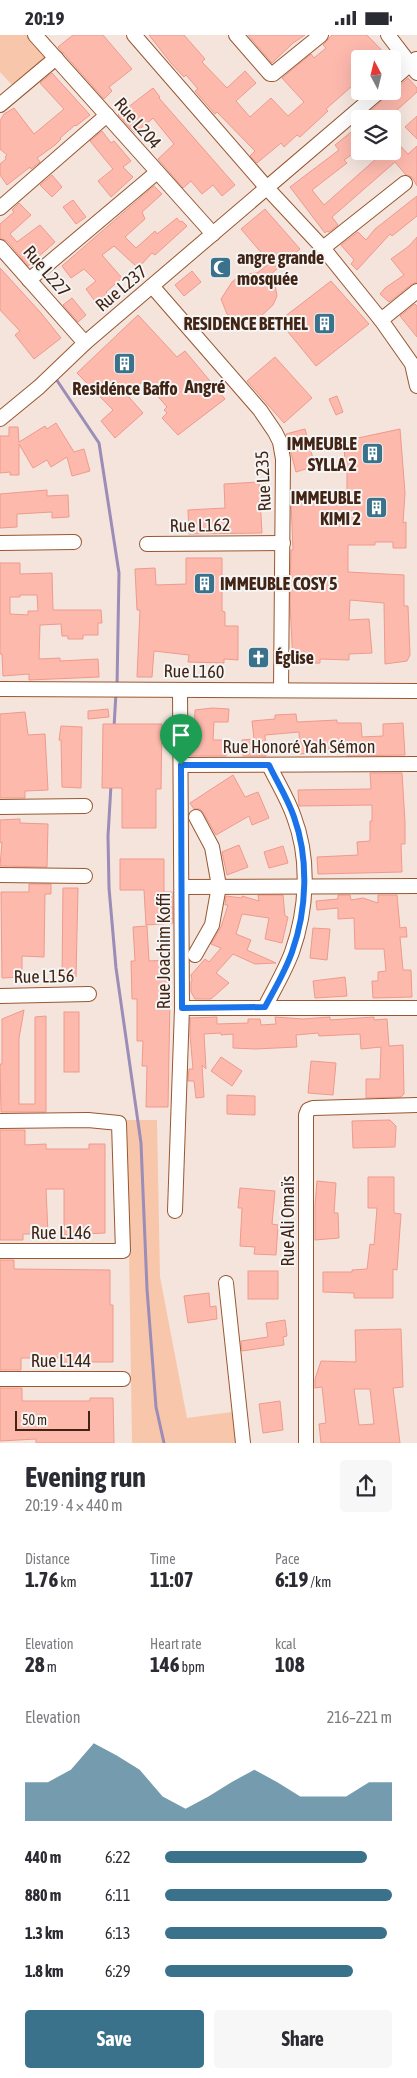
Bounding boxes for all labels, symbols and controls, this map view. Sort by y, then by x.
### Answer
text: 20:19 [25,7,64,29]
north arrow [351,50,401,100]
map controls [351,50,401,160]
street label: Rue L204 [110,93,166,153]
button: layers [351,110,401,160]
street label: Rue L227 [19,241,75,301]
place label: angre grande mosquée [237,247,324,289]
mosque icon: angre grande mosquée [209,255,233,279]
street label: Rue L237 [91,260,151,316]
building icon: RESIDENCE BETHEL [312,311,336,335]
place label: RESIDENCE BETHEL [183,313,308,334]
building icon: Residénce Baffo [113,351,137,375]
district label: Angré [184,375,226,397]
place label: Residénce Baffo [72,378,178,399]
place label: IMMEUBLE SYLLA 2 [287,433,357,475]
building icon: IMMEUBLE SYLLA 2 [361,441,385,465]
street label: Rue L235 [251,450,275,512]
place label: IMMEUBLE KIMI 2 [291,487,361,529]
building icon: IMMEUBLE KIMI 2 [365,495,389,519]
street label: Rue L162 [169,514,231,536]
building icon: IMMEUBLE COSY 5 [192,571,216,595]
place label: IMMEUBLE COSY 5 [220,573,337,594]
church icon: Église [247,645,271,669]
place label: Église [275,647,314,668]
street label: Rue L160 [163,660,225,682]
pin [160,714,202,765]
icon: arrive [167,721,195,749]
street label: Rue Honoré Yah Sémon [223,736,375,757]
street label: Rue Joachim Koffi [153,893,174,1009]
street label: Rue L156 [13,965,75,987]
street label: Rue Ali Omaïs [277,1176,298,1266]
street label: Rue L146 [31,1222,91,1243]
street label: Rue L144 [31,1350,91,1371]
scale bar [15,1408,90,1431]
text: 50 m [22,1412,47,1428]
button: share [340,1460,392,1512]
text: Evening run [25,1461,146,1493]
text: 20:19 · 4 × 440 m [25,1496,123,1514]
text: Distance [25,1551,70,1567]
text: Time [150,1551,176,1567]
text: Pace [275,1551,300,1567]
text: 1.76 [25,1567,58,1591]
text: 11:07 [150,1567,194,1591]
text: 6:19 [275,1567,308,1591]
text: km [58,1574,77,1590]
text: /km [308,1574,331,1590]
text: Elevation [25,1636,74,1652]
text: Heart rate [150,1636,202,1652]
text: kcal [275,1636,296,1652]
text: 28 [25,1652,45,1676]
text: 146 [150,1652,180,1676]
text: 108 [275,1652,305,1676]
text: m [45,1659,57,1675]
text: bpm [180,1659,205,1675]
text: Elevation [25,1708,80,1726]
text: 216–221 m [327,1708,392,1726]
text: 440 m [25,1848,61,1866]
text: 6:22 [105,1848,130,1866]
text: 880 m [25,1886,61,1904]
text: 6:11 [105,1886,130,1904]
text: 1.3 km [25,1924,64,1942]
text: 6:13 [105,1924,130,1942]
text: 1.8 km [25,1962,64,1980]
text: 6:29 [105,1962,130,1980]
button: Save [25,2010,204,2068]
button: Share [214,2010,392,2068]

